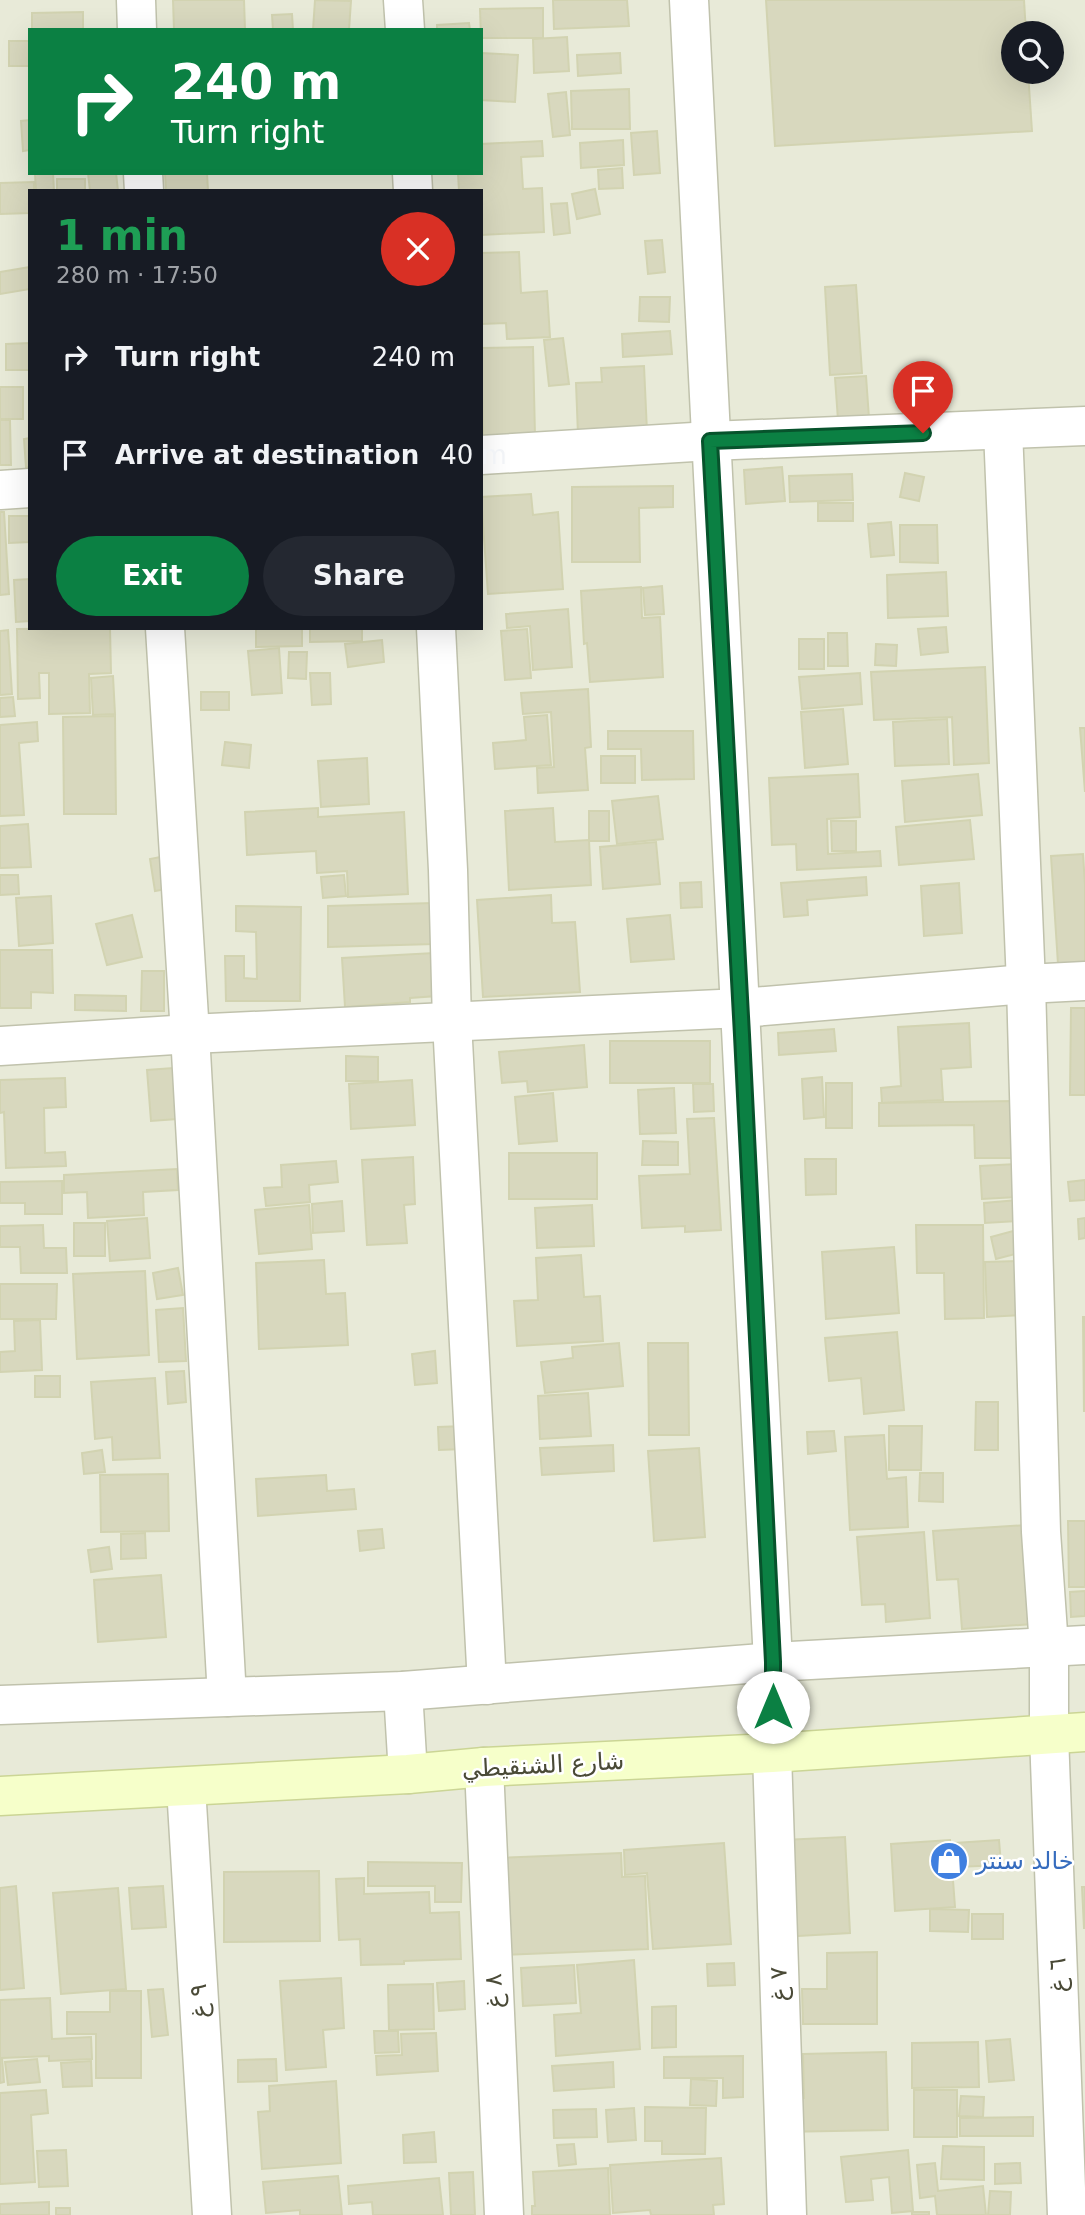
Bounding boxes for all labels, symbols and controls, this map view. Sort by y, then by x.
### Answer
map controls [1001,21,1064,84]
button: search [1001,21,1064,84]
text: 240 m [171,54,341,111]
icon: right [56,56,147,147]
text: Turn right [171,113,324,151]
text: 1 min [56,211,188,260]
button: close [381,212,455,286]
text: 280 m · 17:50 [56,262,218,288]
icon: right [56,338,94,376]
text: Turn right [115,342,260,372]
text: 240 m [372,342,455,372]
pin [893,361,953,433]
icon: arrive [904,372,942,410]
icon: arrive [56,436,94,474]
text: Arrive at destination [115,440,419,470]
text: 40 m [440,440,507,470]
button: Exit [56,536,249,616]
button: Share [263,536,455,616]
position arrow [736,1670,810,1744]
street label: شارع الشنقيطي [461,1747,625,1783]
shop icon: خالد سنتر [928,1840,970,1882]
place label: خالد سنتر [975,1847,1074,1875]
street label: ٦ غ [1043,1957,1073,1993]
street label: ٧ غ [764,1966,794,2002]
street label: ٨ غ [479,1973,509,2009]
street label: ٩ غ [184,1983,214,2019]

